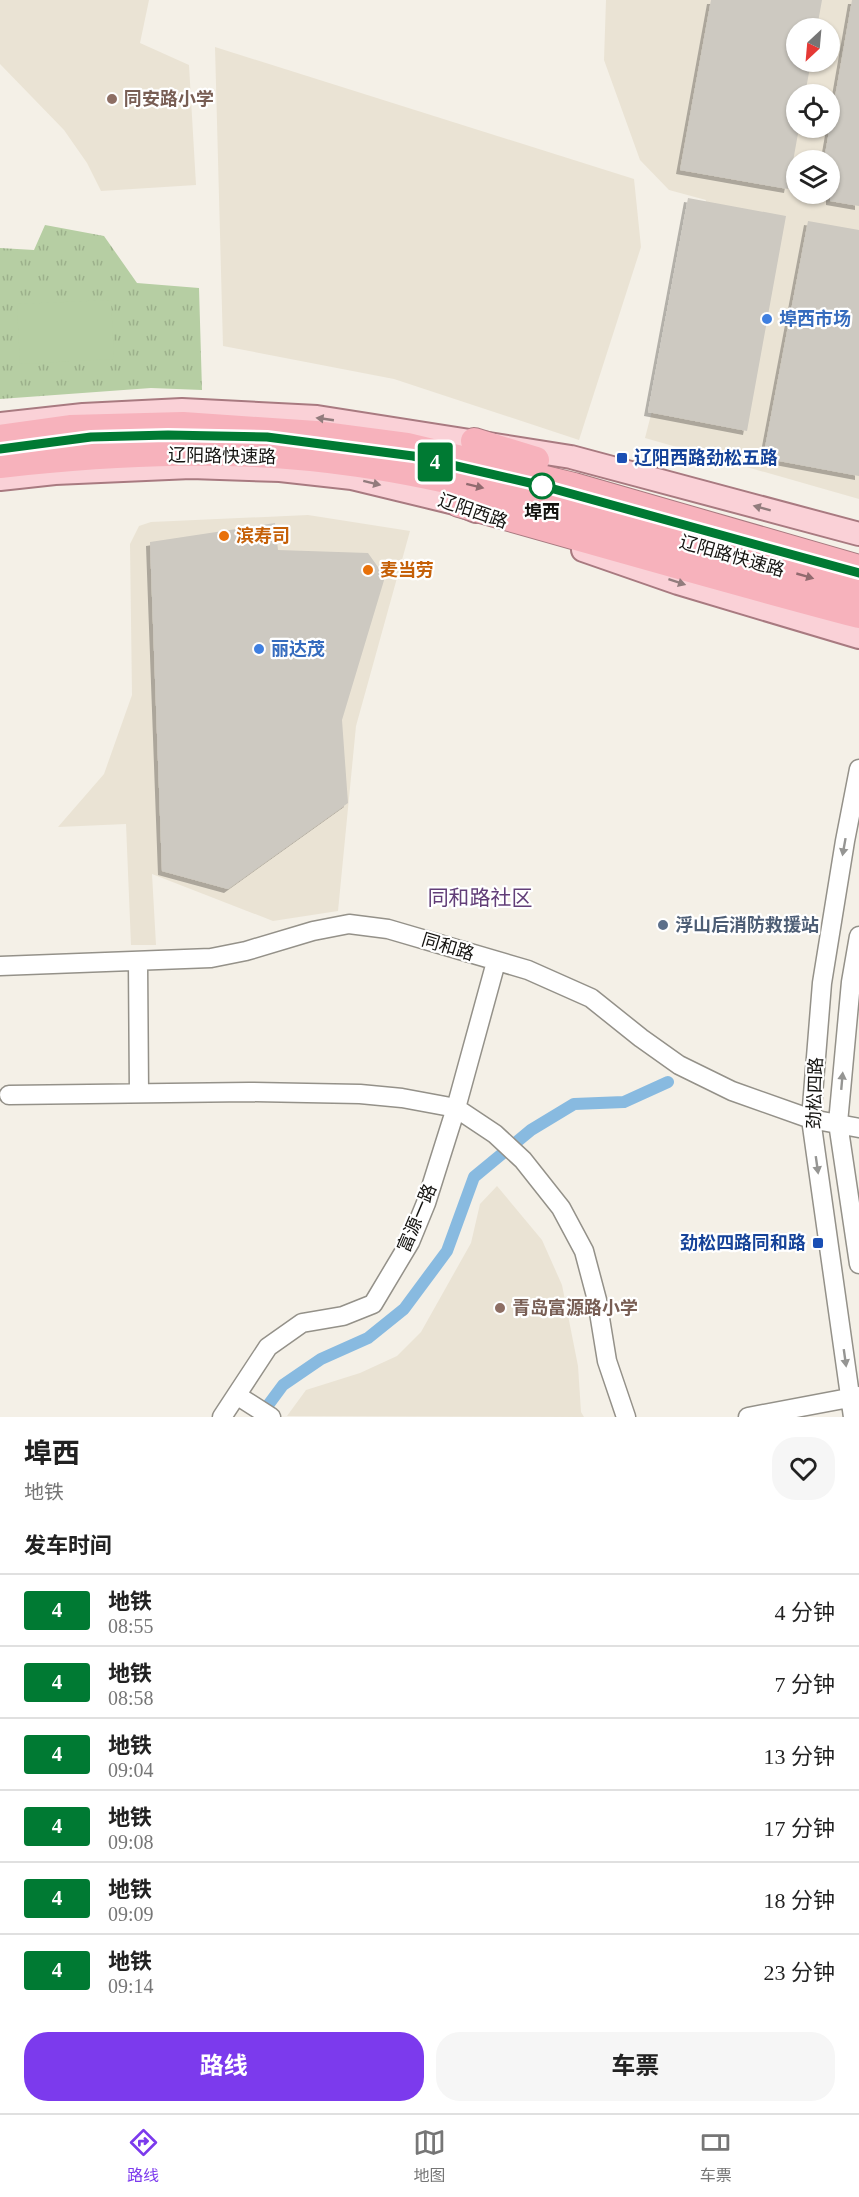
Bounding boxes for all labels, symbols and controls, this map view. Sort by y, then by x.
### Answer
north arrow [786,18,840,72]
map controls [786,18,840,204]
button: locate [786,84,840,138]
place label: 同安路小学 [124,89,214,109]
marker: 同安路小学 [105,92,119,106]
button: layers [786,150,840,204]
place label: 埠西市场 [779,309,851,329]
marker: 埠西市场 [760,312,774,326]
one-way arrow [315,414,334,423]
line badge: 4 [416,442,454,482]
street label: 辽阳路快速路 [168,445,276,467]
place label: 辽阳西路劲松五路 [634,448,778,468]
text: 4 [430,450,440,474]
marker: 辽阳西路劲松五路 [615,451,629,465]
marker: 埠西 [529,473,555,499]
one-way arrow [363,479,381,489]
one-way arrow [466,482,485,492]
street label: 辽阳西路 [436,490,510,532]
place label: 埠西 [524,502,560,522]
one-way arrow [753,503,771,513]
place label: 滨寿司 [236,526,290,546]
marker: 滨寿司 [217,529,231,543]
street label: 辽阳路快速路 [677,532,787,580]
place label: 麦当劳 [380,560,434,580]
marker: 麦当劳 [361,563,375,577]
one-way arrow [796,572,814,581]
one-way arrow [668,578,686,587]
place label: 丽达茂 [271,639,325,659]
marker: 丽达茂 [252,642,266,656]
one-way arrow [839,838,848,857]
district label: 同和路社区 [428,886,533,910]
place label: 浮山后消防救援站 [675,915,819,935]
marker: 浮山后消防救援站 [656,918,670,932]
street label: 同和路 [419,930,477,964]
street label: 劲松四路 [804,1057,826,1129]
one-way arrow [837,1072,847,1091]
one-way arrow [813,1156,822,1175]
street label: 富源一路 [394,1181,440,1255]
place label: 劲松四路同和路 [680,1233,806,1253]
marker: 劲松四路同和路 [811,1236,825,1250]
place label: 青岛富源路小学 [512,1298,638,1318]
marker: 青岛富源路小学 [493,1301,507,1315]
one-way arrow [840,1349,849,1368]
button: heart [772,1437,835,1500]
text: 埠西 [24,1438,80,1469]
text: 地铁 [24,1481,64,1503]
text: 发车时间 [24,1533,112,1558]
text: 地铁 [108,1589,152,1614]
text: 4 [52,1598,62,1622]
text: 4 分钟 [774,1600,835,1625]
text: 08:55 [108,1615,154,1637]
text: 地铁 [108,1661,152,1686]
text: 4 [52,1670,62,1694]
text: 7 分钟 [774,1672,835,1697]
text: 08:58 [108,1687,154,1709]
text: 地铁 [108,1733,152,1758]
text: 4 [52,1742,62,1766]
text: 13 分钟 [763,1744,835,1769]
text: 09:04 [108,1759,154,1781]
text: 地铁 [108,1805,152,1830]
text: 4 [52,1814,62,1838]
text: 17 分钟 [763,1816,835,1841]
text: 09:08 [108,1831,154,1853]
text: 地铁 [108,1877,152,1902]
text: 4 [52,1886,62,1910]
text: 18 分钟 [763,1888,835,1913]
text: 09:09 [108,1903,154,1925]
text: 地铁 [108,1949,152,1974]
text: 4 [52,1958,62,1982]
text: 23 分钟 [763,1960,835,1985]
text: 09:14 [108,1975,154,1997]
button: 路线 [24,2032,424,2101]
button: 车票 [436,2032,835,2101]
tab: 路线 [127,2126,160,2186]
tab: 地图 [413,2126,446,2186]
tab: 车票 [699,2126,732,2186]

